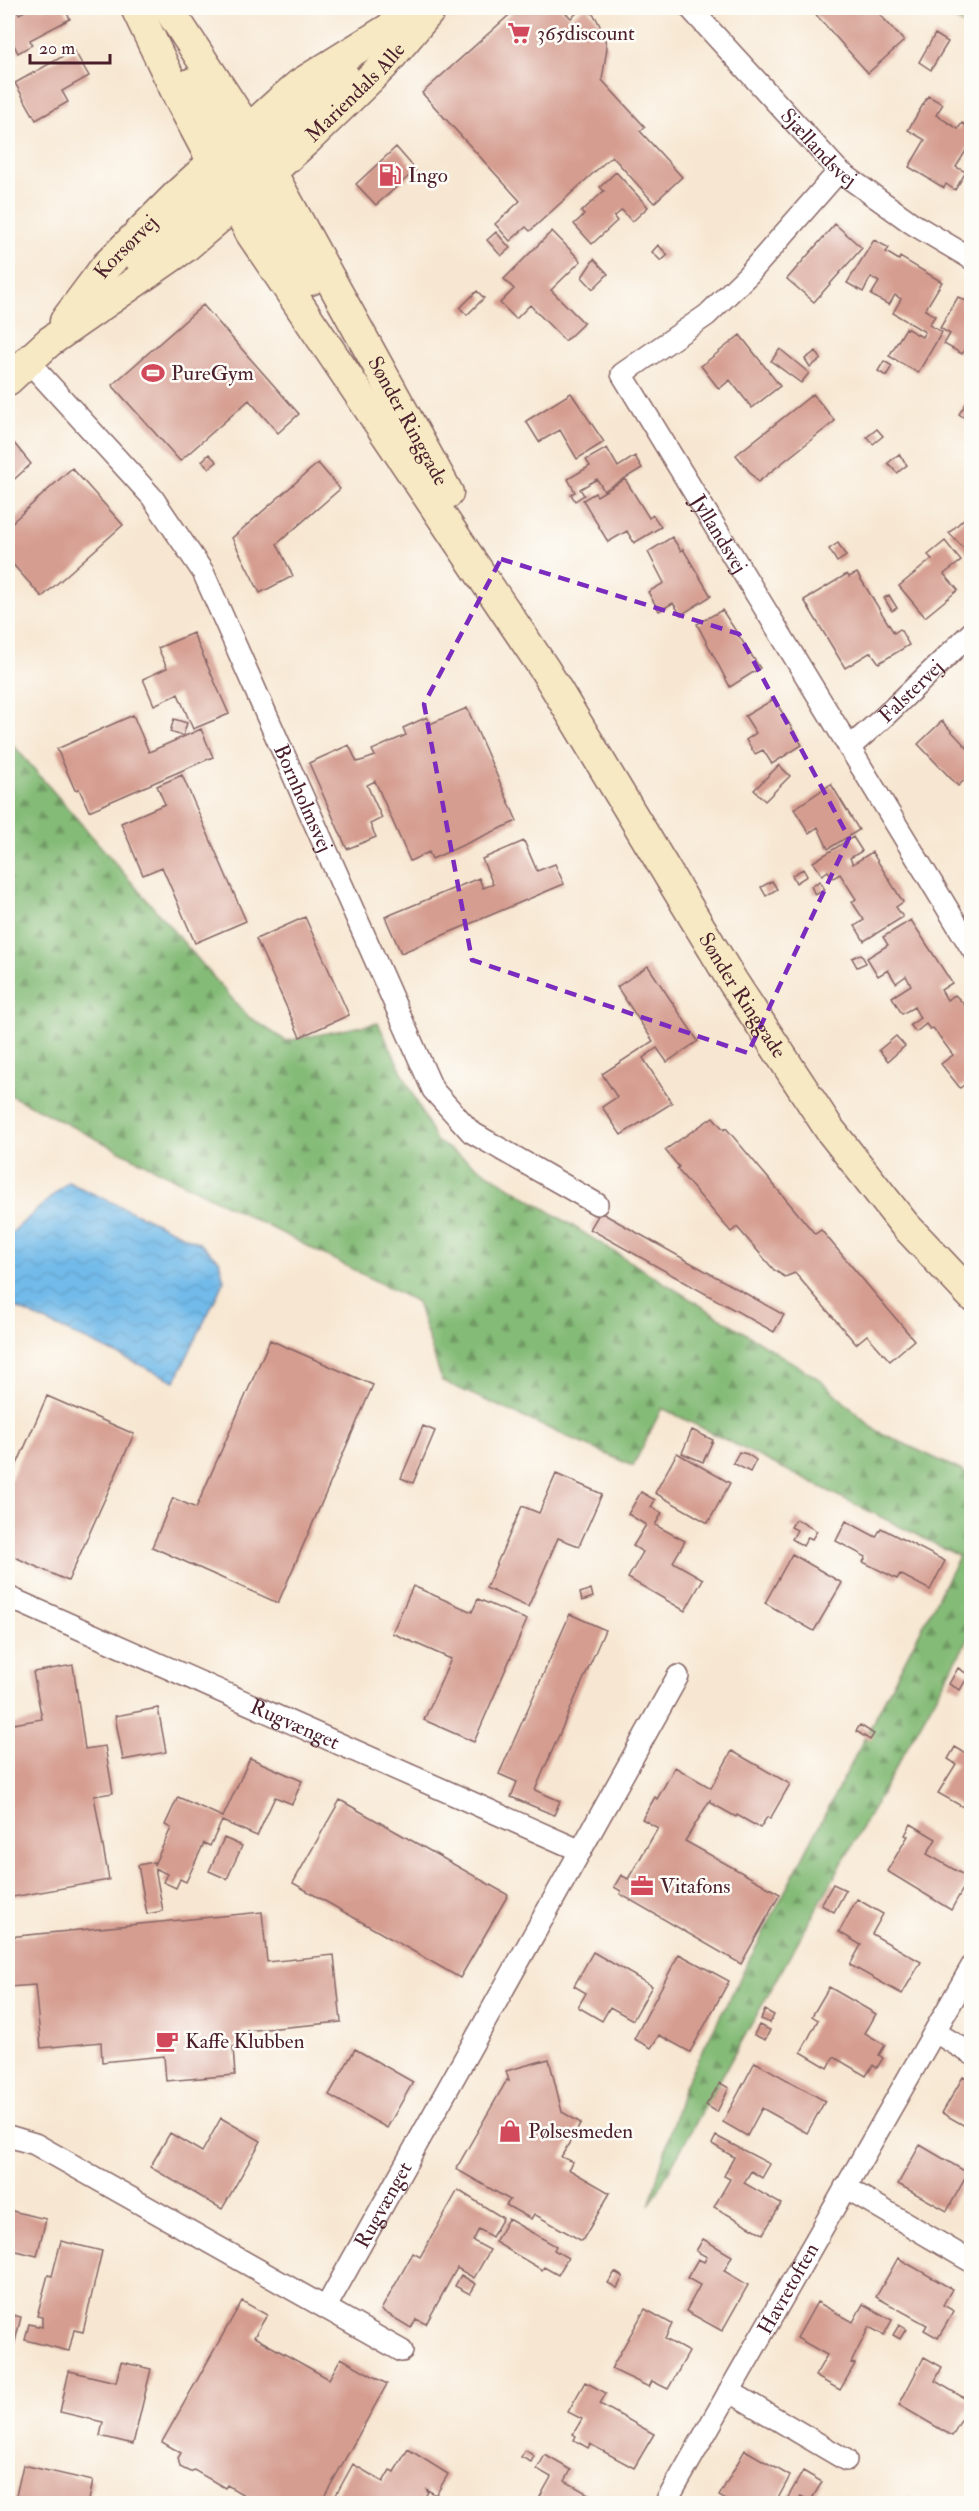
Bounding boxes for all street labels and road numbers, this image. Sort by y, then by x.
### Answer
street label: Mariendals Alle [300,37,411,148]
street label: Sjællandsvej [774,103,862,193]
street label: Korsørvej [88,209,164,285]
street label: Sønder Ringgade [361,352,454,491]
street label: Jyllandsvej [684,489,753,578]
street label: Falstervej [873,654,949,729]
street label: Bornholmsvej [267,740,339,856]
street label: Sønder Ringgade [692,928,792,1064]
street label: Rugvænget [246,1693,344,1756]
street label: Rugvænget [349,2157,418,2253]
street label: Havretoften [752,2238,825,2340]

